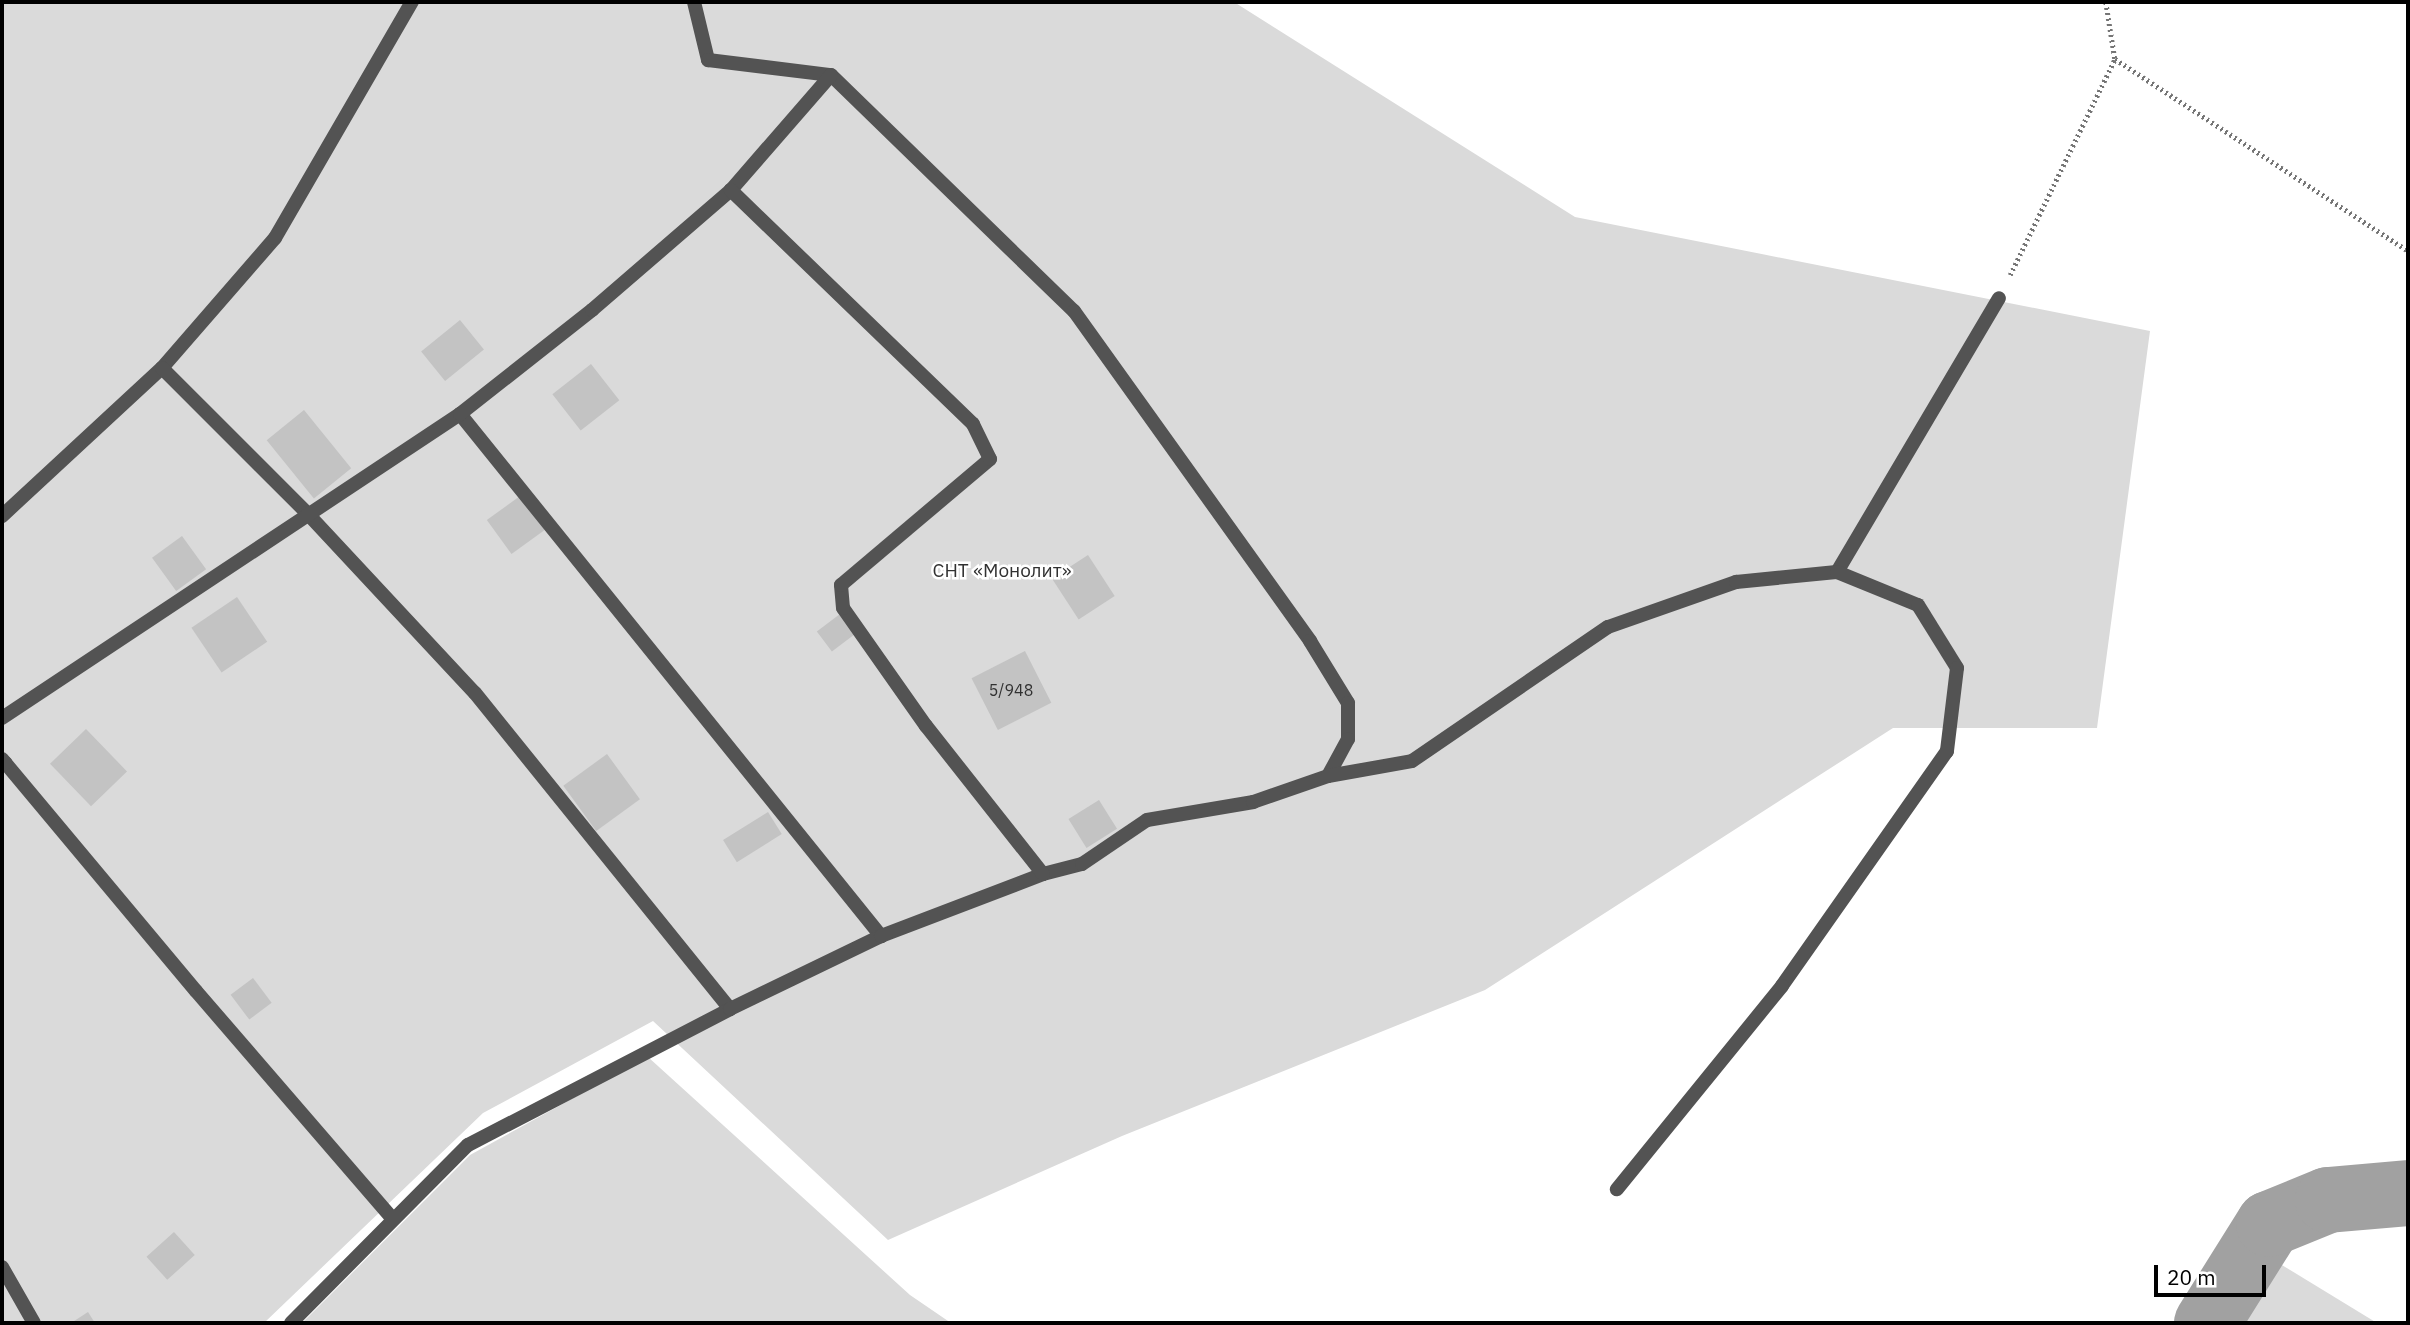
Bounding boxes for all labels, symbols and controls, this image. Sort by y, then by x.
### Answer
park label: СНТ «Монолит» [933,560,1071,582]
house number: 5/948 [989,680,1033,700]
scale bar [2158,1252,2270,1296]
text: 20 m [2167,1263,2216,1291]

